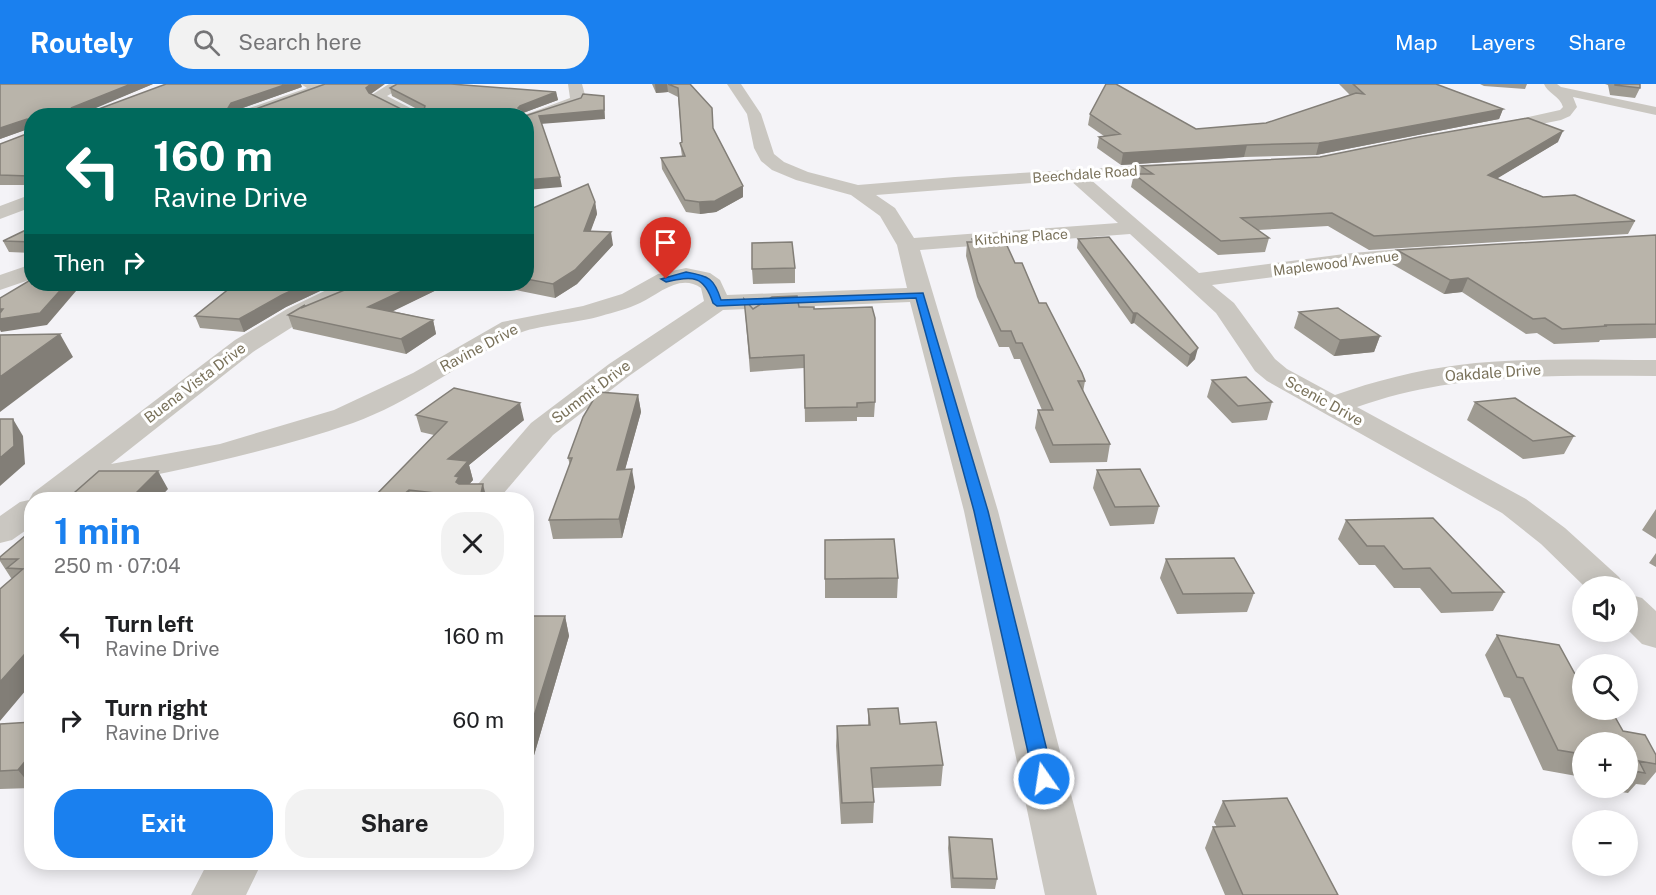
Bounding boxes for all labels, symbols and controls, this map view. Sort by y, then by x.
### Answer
search box [169,15,589,69]
text: Routely [30,26,133,59]
icon: search [190,26,223,59]
text: Search here [238,29,362,55]
text: Map [1395,30,1438,55]
text: Layers [1471,30,1535,55]
text: Share [1568,30,1626,55]
text: 160 m [153,131,273,180]
icon: left [54,132,132,210]
street label: Beechdale Road [1032,162,1138,186]
text: Ravine Drive [153,181,308,213]
pin [640,217,691,279]
icon: arrive [649,226,682,259]
street label: Kitching Place [974,226,1068,248]
icon: right [117,246,150,279]
street label: Maplewood Avenue [1272,247,1400,279]
text: Then [54,250,105,276]
street label: Ravine Drive [437,320,521,375]
street label: Buena Vista Drive [141,339,249,426]
street label: Summit Drive [548,357,633,427]
street label: Oakdale Drive [1444,361,1542,384]
street label: Scenic Drive [1282,372,1366,429]
text: 1 min [54,510,141,552]
button: close [441,512,504,575]
text: 250 m · 07:04 [54,554,180,578]
map controls [1572,576,1638,876]
button: sound [1572,576,1638,642]
text: Turn left [105,611,194,637]
icon: left [54,620,87,653]
text: 160 m [444,623,504,649]
text: Ravine Drive [105,637,220,661]
button: search [1572,654,1638,720]
text: Turn right [105,695,208,721]
icon: right [54,704,87,737]
text: 60 m [453,707,504,733]
text: Ravine Drive [105,721,220,745]
button: + [1572,732,1638,798]
position arrow [1012,747,1076,811]
button: Exit [54,789,273,858]
button: Share [285,789,504,858]
button: − [1572,810,1638,876]

